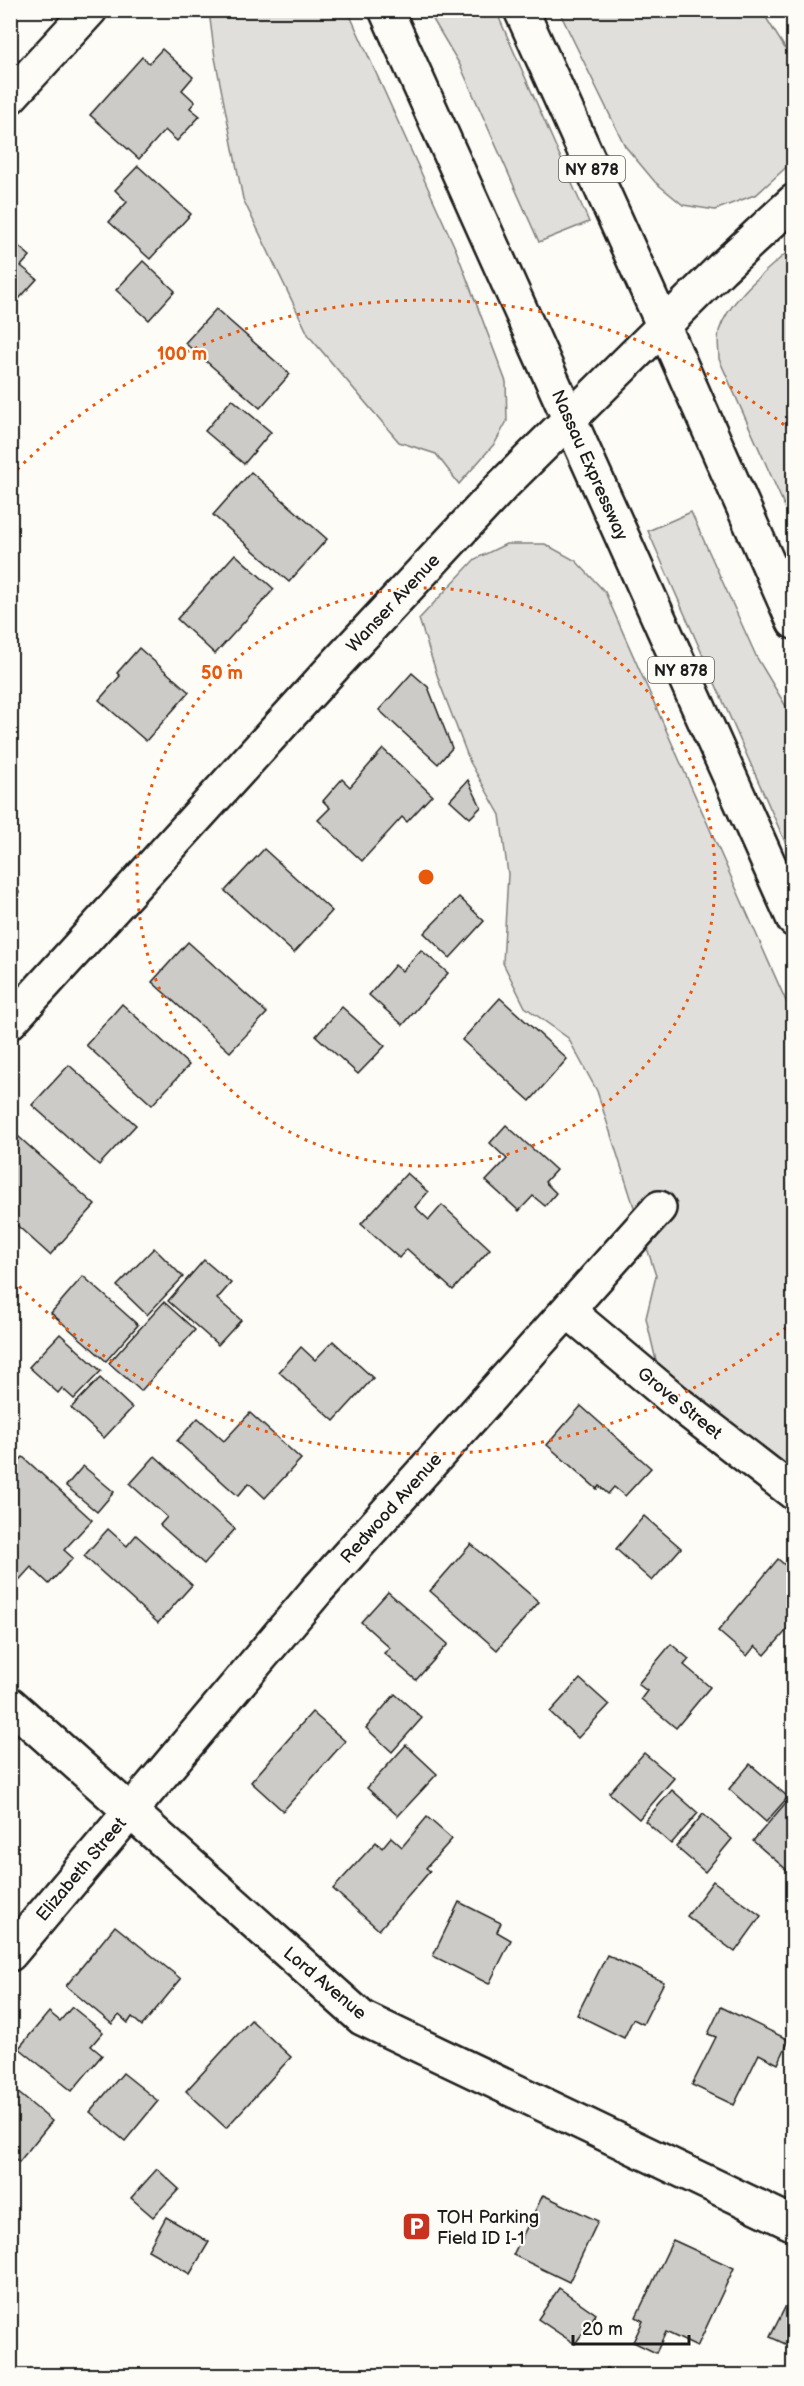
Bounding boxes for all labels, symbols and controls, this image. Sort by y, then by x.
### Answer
road number: NY 878 [559,156,625,182]
text: 100 m [157,344,207,365]
street label: Nassau Expressway [547,387,632,544]
street label: Wanser Avenue [342,549,445,657]
road number: NY 878 [648,657,714,683]
text: 50 m [201,663,243,684]
centre of rings [416,867,436,887]
street label: Grove Street [633,1363,727,1444]
street label: Redwood Avenue [336,1449,447,1568]
street label: Elizabeth Street [32,1813,131,1925]
street label: Lord Avenue [279,1943,371,2024]
place label: TOH Parking Field ID I-1 [437,2207,539,2249]
parking icon: TOH Parking Field ID I-1 [400,2211,432,2243]
scale bar [573,2308,688,2346]
text: 20 m [582,2319,623,2340]

